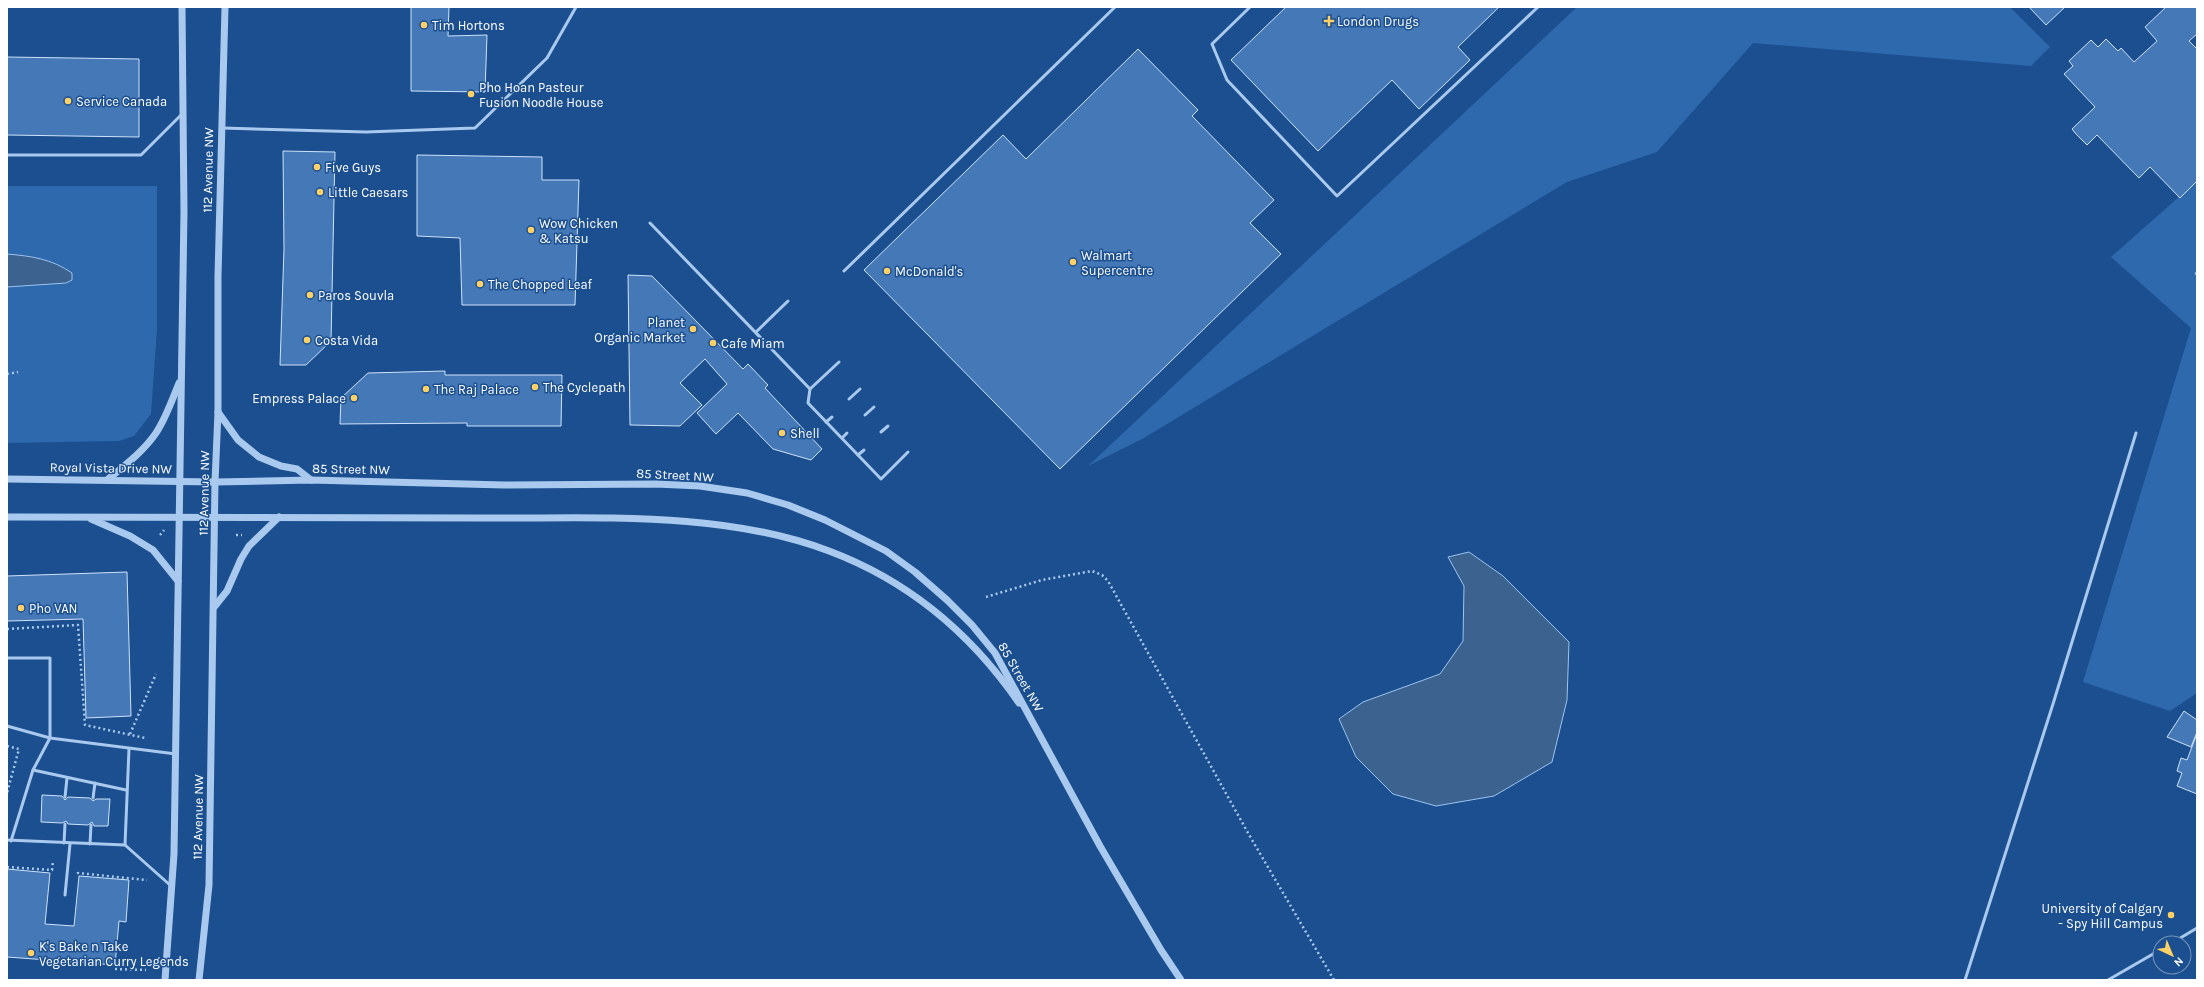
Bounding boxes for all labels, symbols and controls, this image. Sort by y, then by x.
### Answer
place label: London Drugs [1337,14,1419,29]
marker: London Drugs [1324,16,1334,26]
place label: Tim Hortons [432,18,505,33]
marker: Tim Hortons [419,20,429,30]
place label: Pho Hoan Pasteur Fusion Noodle House [479,80,604,110]
marker: Pho Hoan Pasteur Fusion Noodle House [466,89,476,99]
place label: Service Canada [76,94,167,109]
marker: Service Canada [63,96,73,106]
street label: 112 Avenue NW [200,127,216,213]
place label: Five Guys [325,160,381,175]
marker: Five Guys [312,162,322,172]
place label: Little Caesars [328,185,409,200]
marker: Little Caesars [315,187,325,197]
place label: Wow Chicken & Katsu [539,216,618,246]
marker: Wow Chicken & Katsu [526,225,536,235]
place label: Walmart Supercentre [1081,248,1154,278]
marker: Walmart Supercentre [1068,257,1078,267]
place label: McDonald's [895,264,964,279]
marker: McDonald's [882,266,892,276]
place label: The Chopped Leaf [488,277,593,292]
marker: The Chopped Leaf [475,279,485,289]
place label: Paros Souvla [318,288,394,303]
marker: Paros Souvla [305,290,315,300]
place label: Planet Organic Market [594,315,685,345]
marker: Planet Organic Market [688,324,698,334]
place label: Costa Vida [315,333,378,348]
marker: Costa Vida [302,335,312,345]
place label: Cafe Miam [721,336,785,351]
marker: Cafe Miam [708,338,718,348]
place label: The Cyclepath [543,380,626,395]
place label: The Raj Palace [434,382,519,397]
marker: The Cyclepath [530,382,540,392]
marker: The Raj Palace [421,384,431,394]
place label: Empress Palace [252,391,346,406]
marker: Empress Palace [349,393,359,403]
place label: Shell [790,426,820,441]
marker: Shell [777,428,787,438]
street label: 112 Avenue NW [196,450,212,536]
street label: Royal Vista Drive NW [50,459,173,477]
street label: 85 Street NW [312,461,390,477]
street label: 85 Street NW [636,465,715,485]
place label: Pho VAN [29,601,78,616]
marker: Pho VAN [16,603,26,613]
street label: 85 Street NW [995,640,1047,715]
street label: 112 Avenue NW [190,774,206,860]
place label: University of Calgary - Spy Hill Campus [2041,901,2163,931]
marker: University of Calgary - Spy Hill Campus [2166,910,2176,920]
north arrow [2152,935,2192,975]
place label: K's Bake n Take Vegetarian Curry Legends [39,939,189,969]
marker: K's Bake n Take Vegetarian Curry Legends [26,948,36,958]
text: N [2171,954,2186,969]

